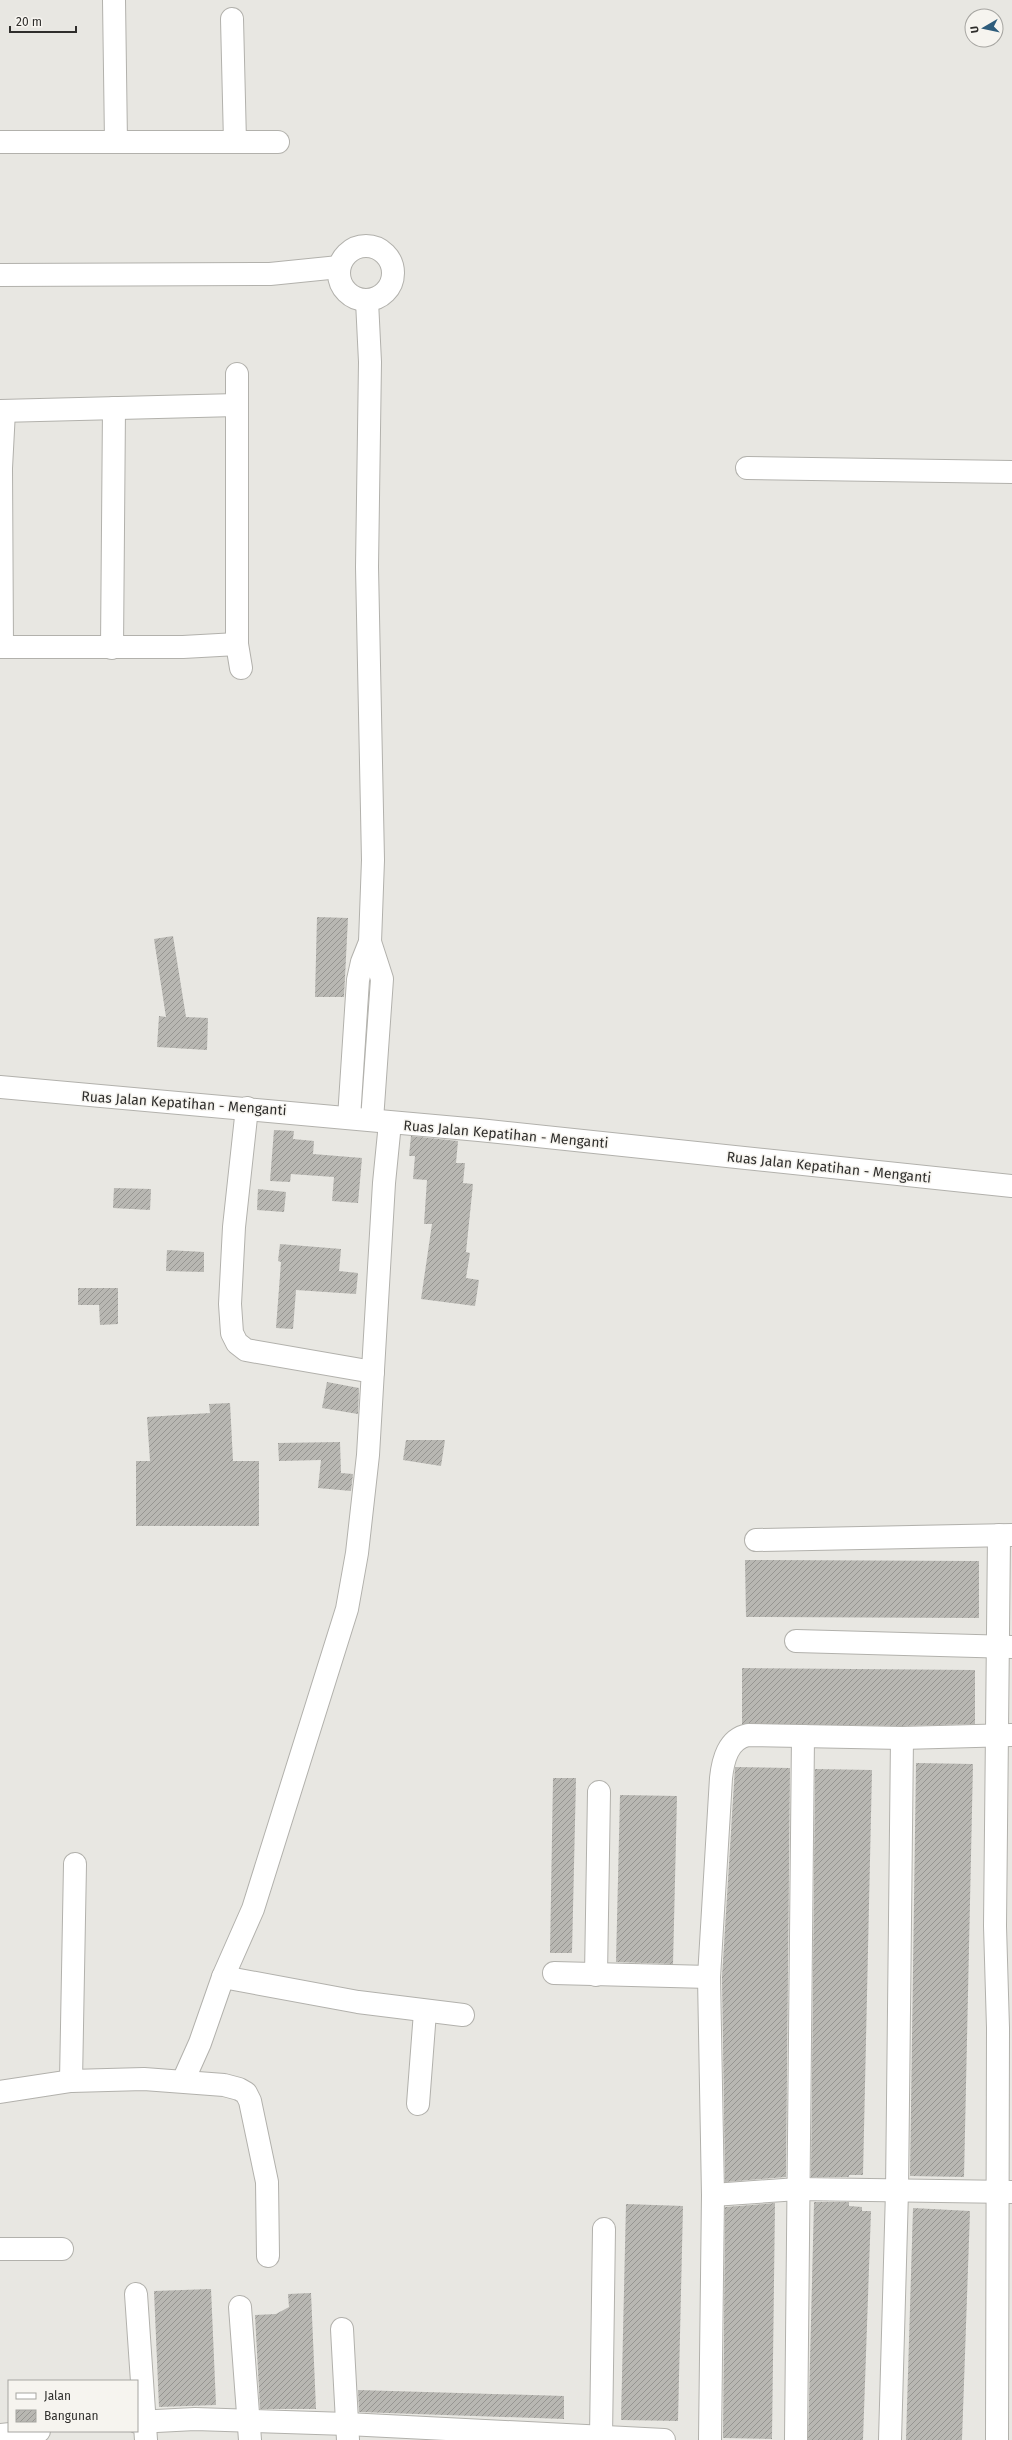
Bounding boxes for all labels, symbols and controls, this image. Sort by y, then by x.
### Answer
scale bar [10,8,76,34]
north arrow [964,8,1004,48]
text: 20 m [16,15,42,29]
text: U [968,25,982,34]
street label: Ruas Jalan Kepatihan - Menganti [81,1088,287,1119]
street label: Ruas Jalan Kepatihan - Menganti [403,1117,609,1152]
street label: Ruas Jalan Kepatihan - Menganti [726,1148,932,1187]
legend [8,2380,138,2432]
text: Jalan [44,2389,71,2403]
text: Bangunan [44,2409,99,2423]

